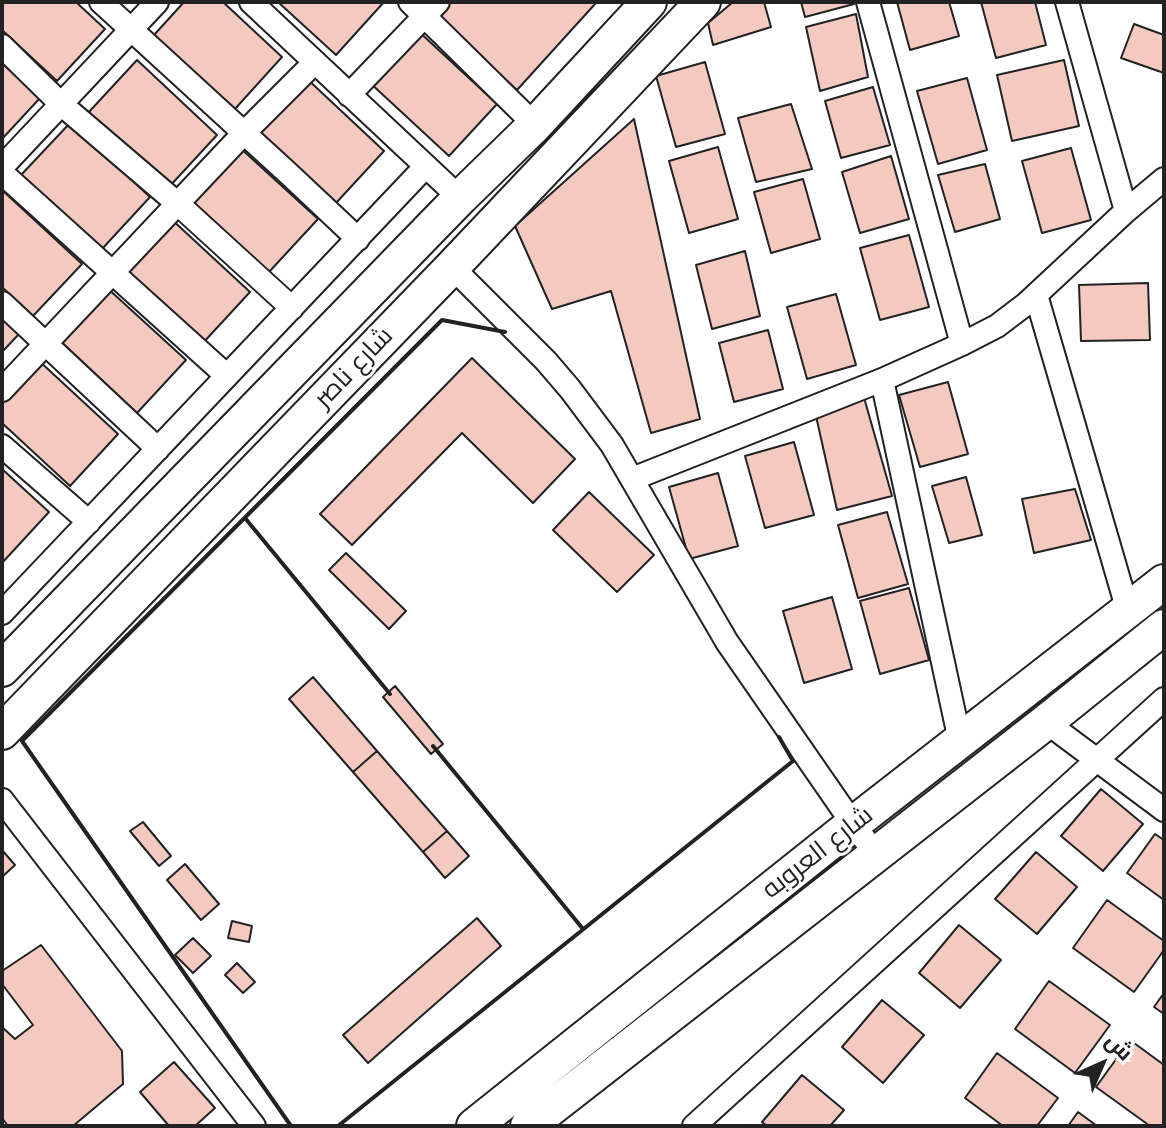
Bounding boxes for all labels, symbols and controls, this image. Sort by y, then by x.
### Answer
street label: شارع ناصر [308,321,400,415]
street label: شارع العروبه [756,800,880,906]
north arrow [1062,1024,1142,1104]
text: ش [1100,1028,1138,1065]

